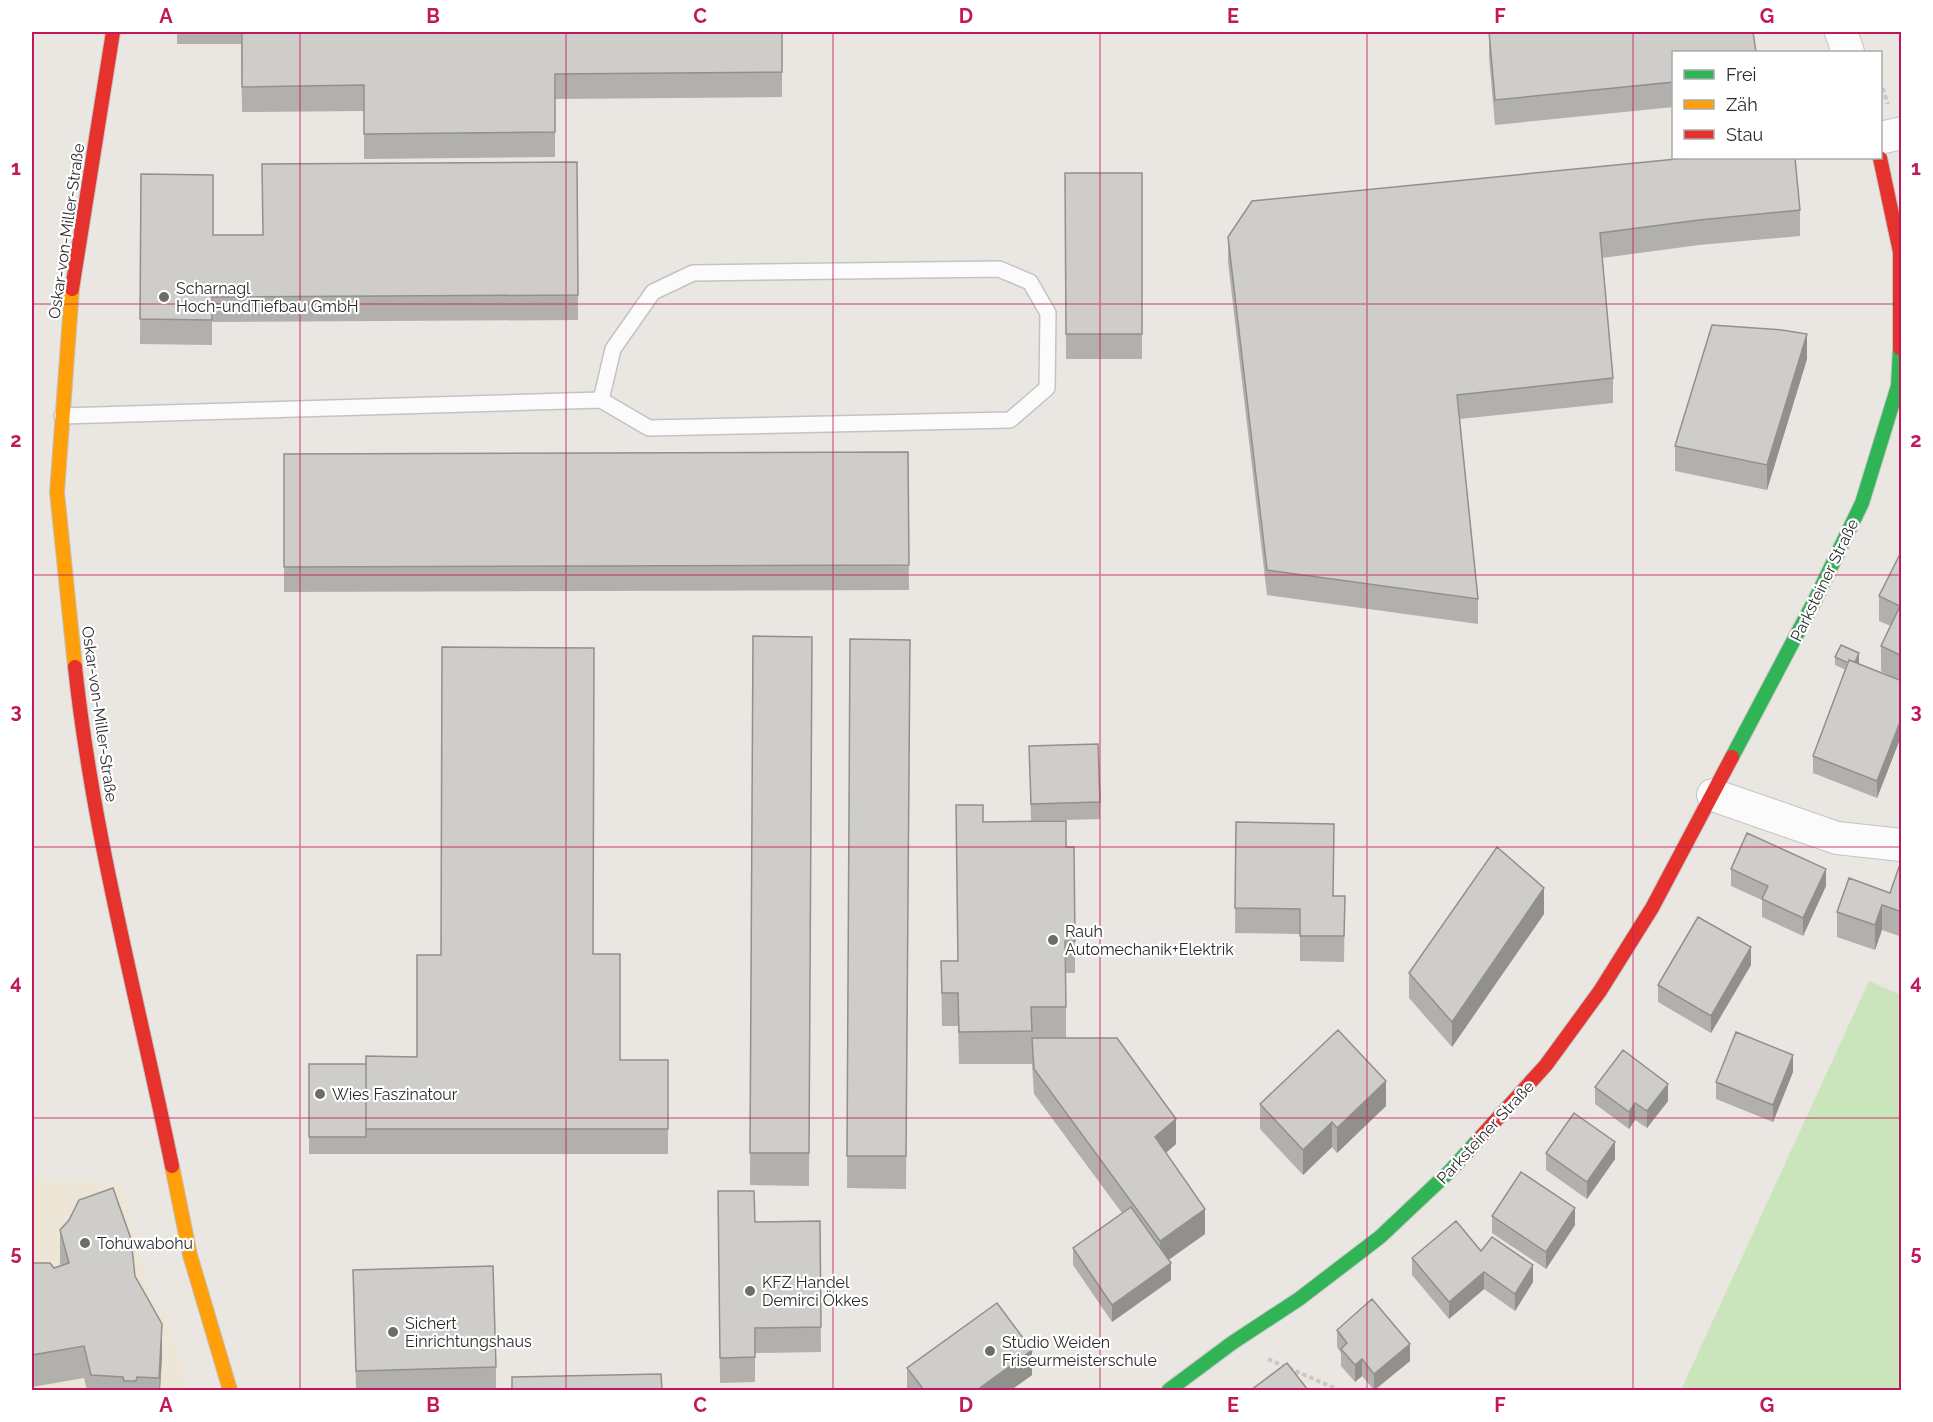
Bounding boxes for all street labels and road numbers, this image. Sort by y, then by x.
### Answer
street label: Oskar-von-Miller-Straße [45,142,88,320]
street label: Parksteiner Straße [1787,516,1862,645]
street label: Oskar-von-Miller-Straße [78,625,121,803]
street label: Parksteiner Straße [1433,1077,1538,1188]

